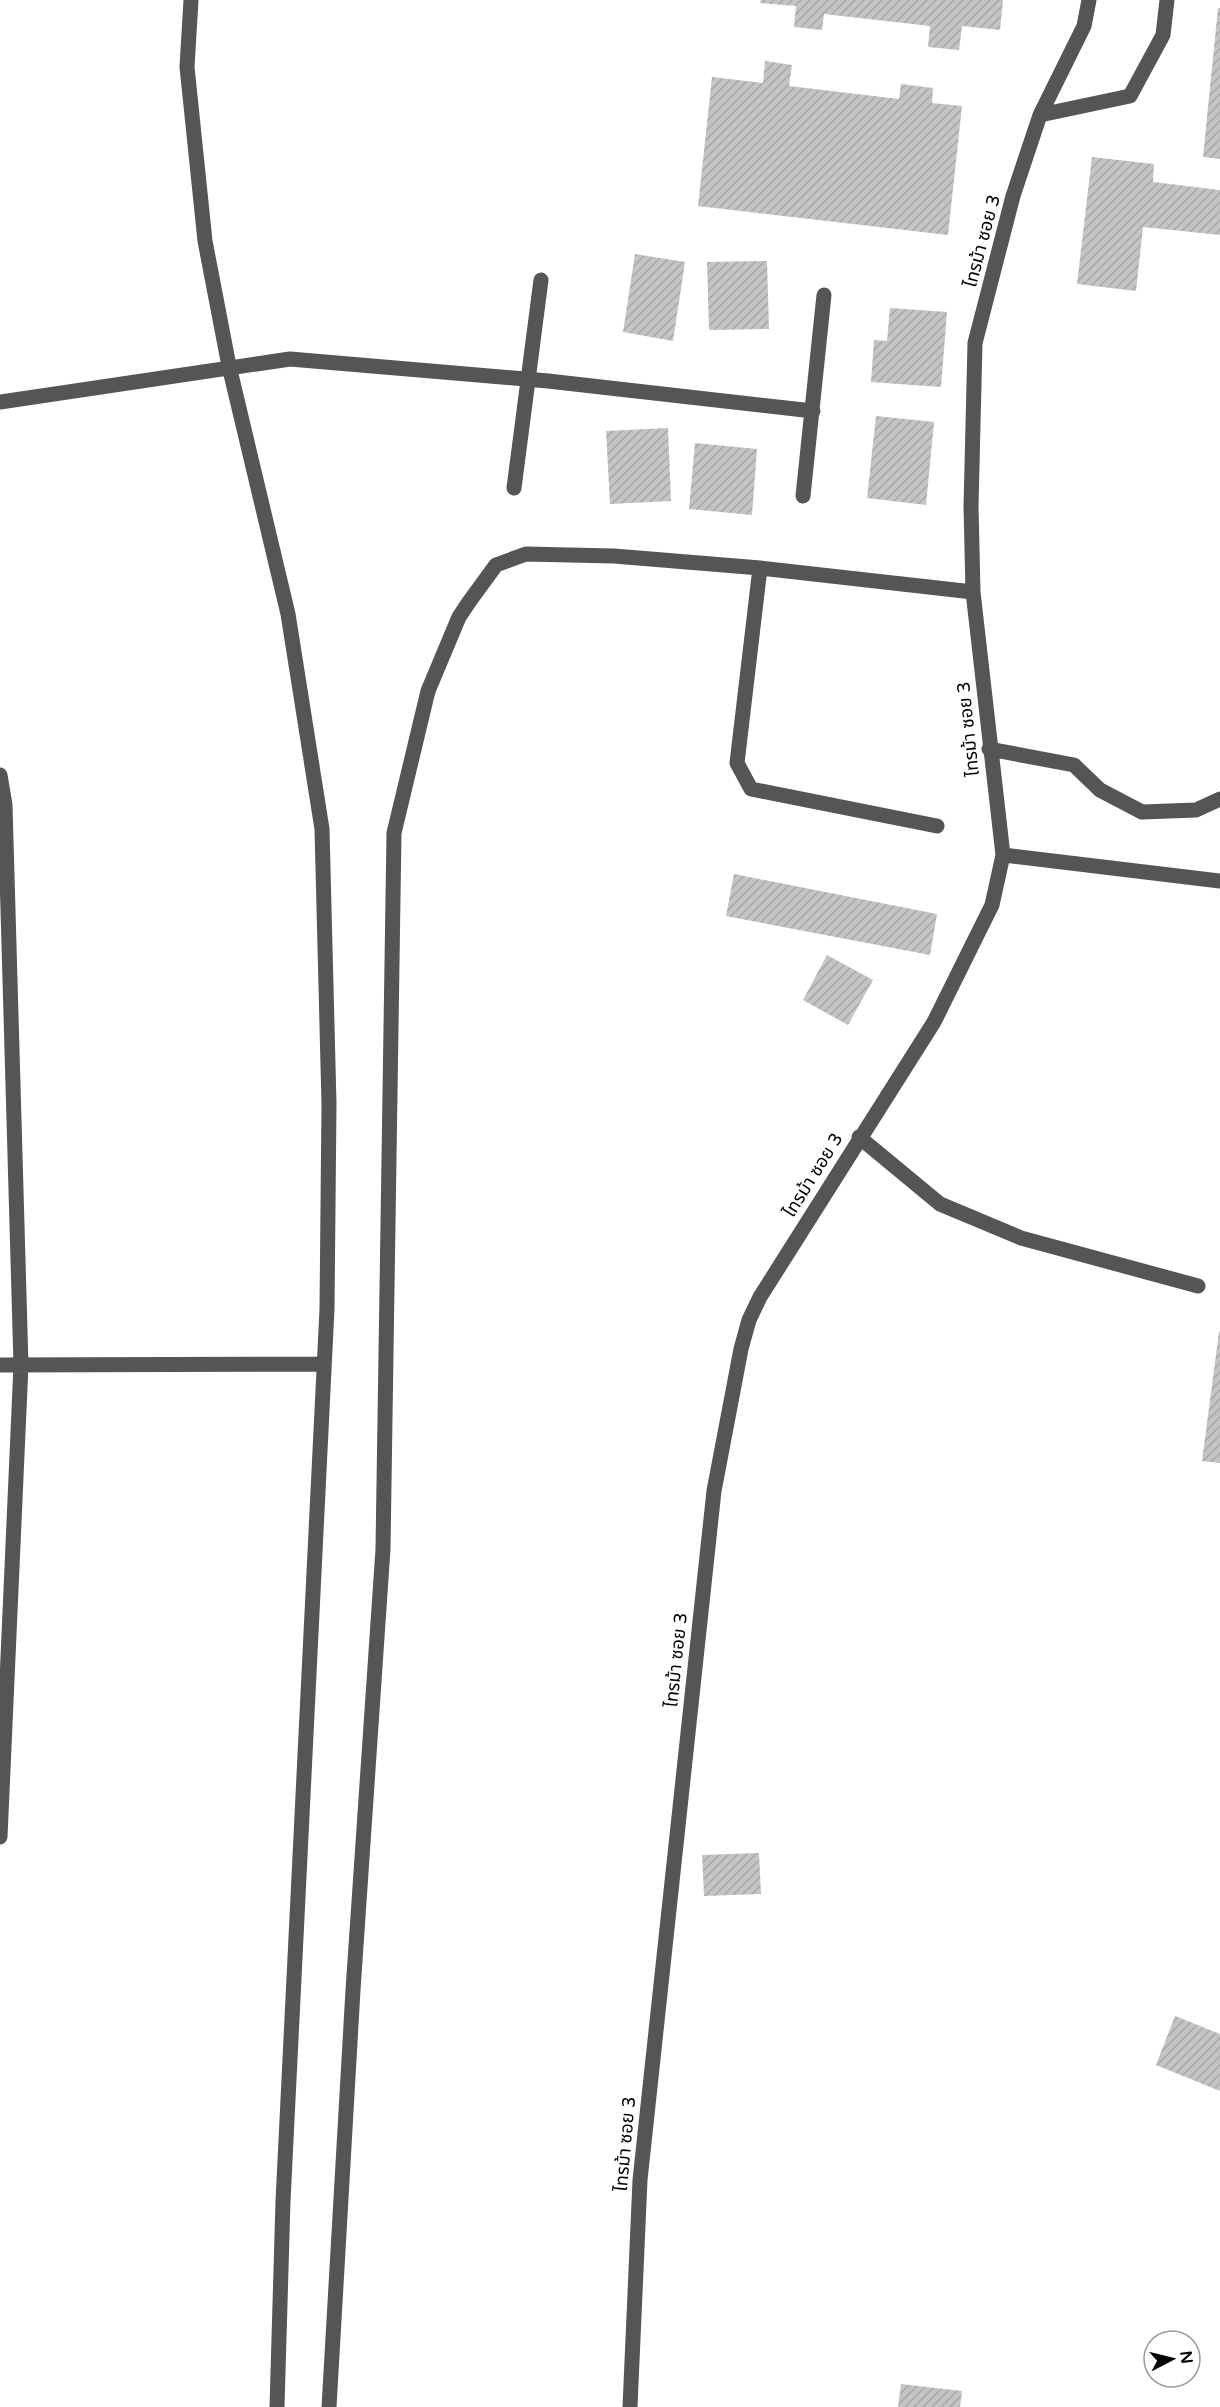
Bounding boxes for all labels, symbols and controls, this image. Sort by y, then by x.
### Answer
street label: ไทรม้า ซอย 3 [959,192,1005,291]
street label: ไทรม้า ซอย 3 [952,680,984,779]
street label: ไทรม้า ซอย 3 [778,1129,848,1222]
street label: ไทรม้า ซอย 3 [660,1611,692,1710]
street label: ไทรม้า ซอย 3 [610,2096,640,2193]
north arrow [1142,2329,1202,2389]
text: N [1175,2350,1197,2365]

